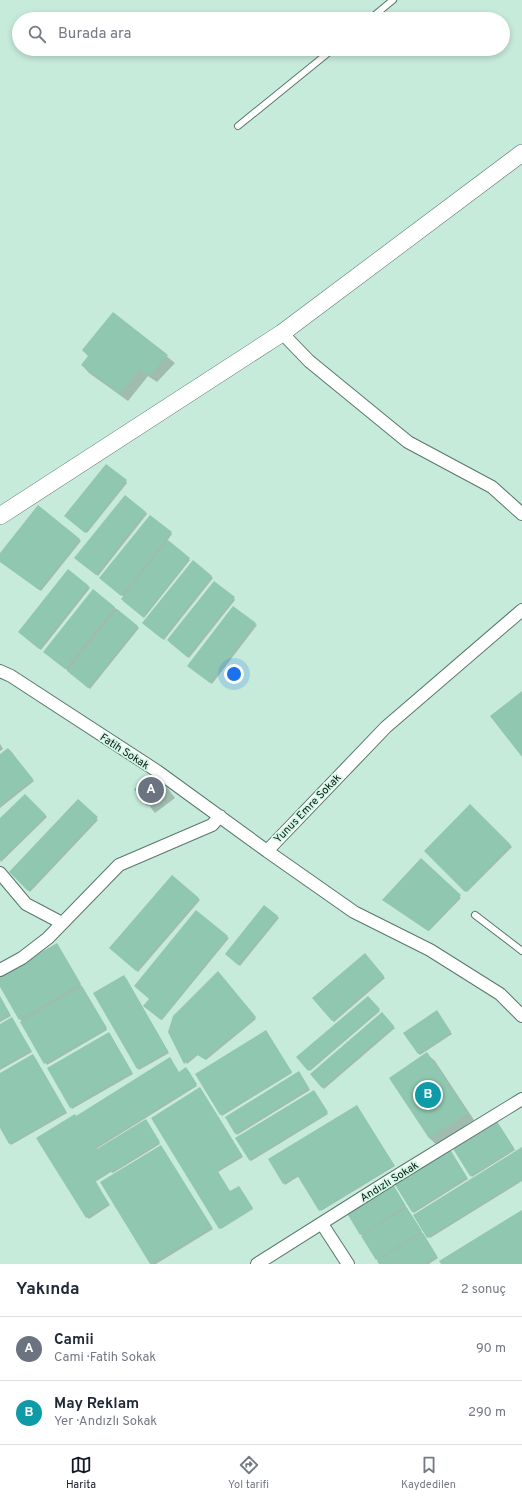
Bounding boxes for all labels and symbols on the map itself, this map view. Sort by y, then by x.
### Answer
your location [224,664,244,684]
street label: Fatih Sokak [97,731,152,773]
street label: Yunus Emre Sokak [271,771,344,846]
pin: A [138,775,164,805]
pin: B [415,1080,441,1110]
street label: Andızlı Sokak [358,1158,422,1205]

